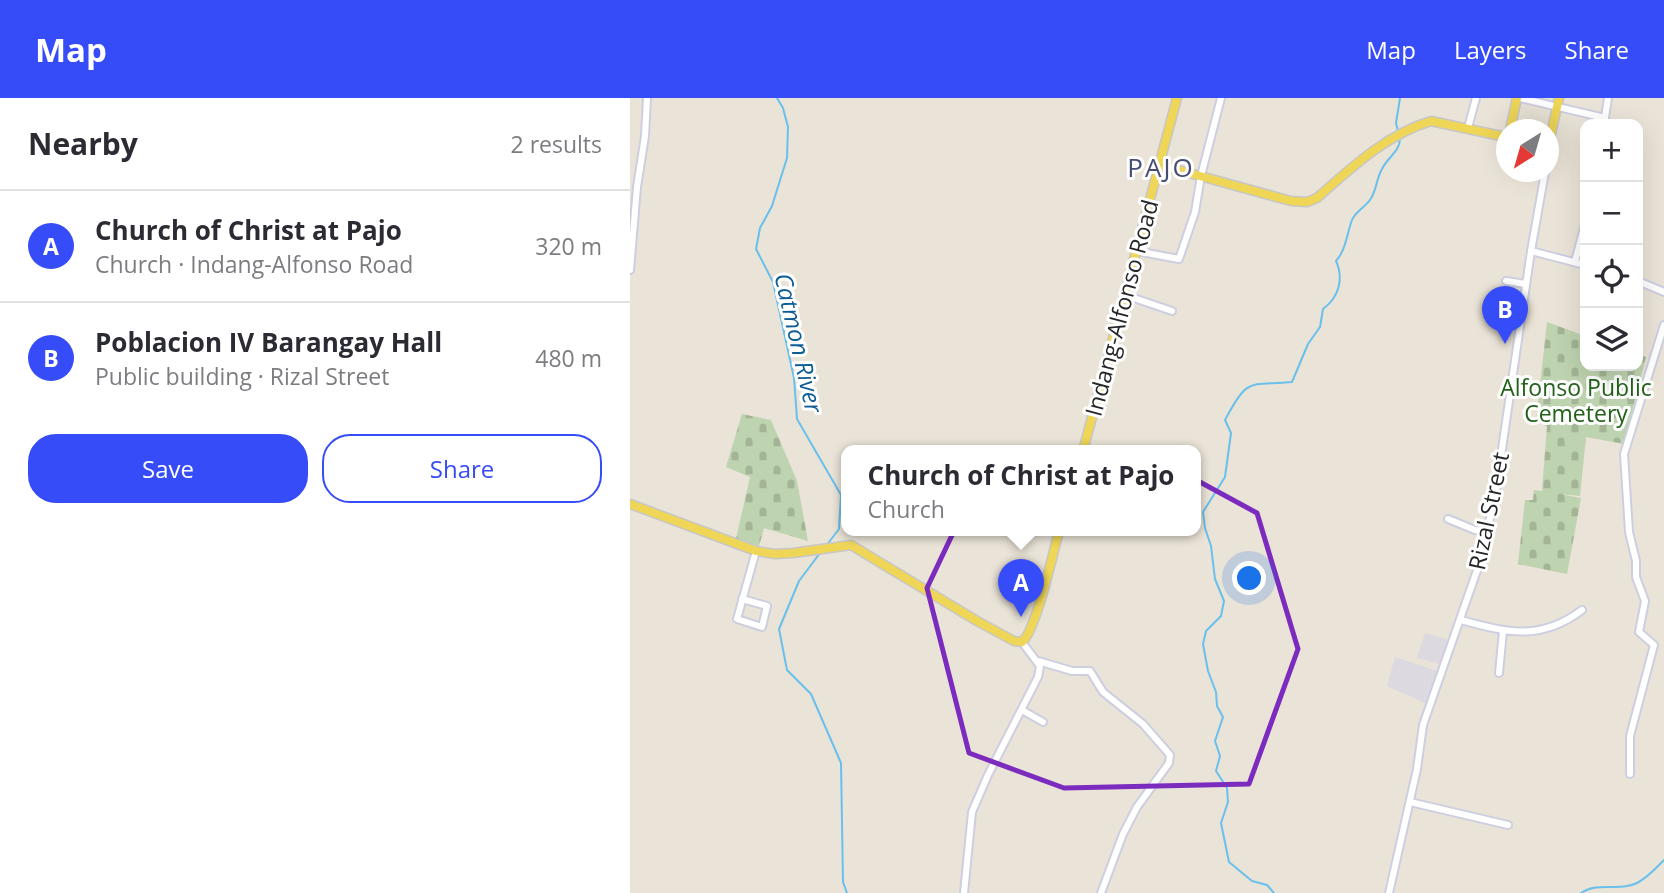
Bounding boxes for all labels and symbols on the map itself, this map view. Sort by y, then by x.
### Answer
north arrow [1496,119,1559,182]
district label: PAJO [1127,149,1195,185]
street label: Indang-Alfonso Road [1077,196,1165,420]
water label: Catmon River [767,270,832,417]
pin: B [1482,286,1528,344]
park label: Alfonso Public Cemetery [1500,371,1652,429]
street label: Rizal Street [1460,449,1516,573]
pin: A [998,559,1044,617]
your location [1232,561,1266,595]

